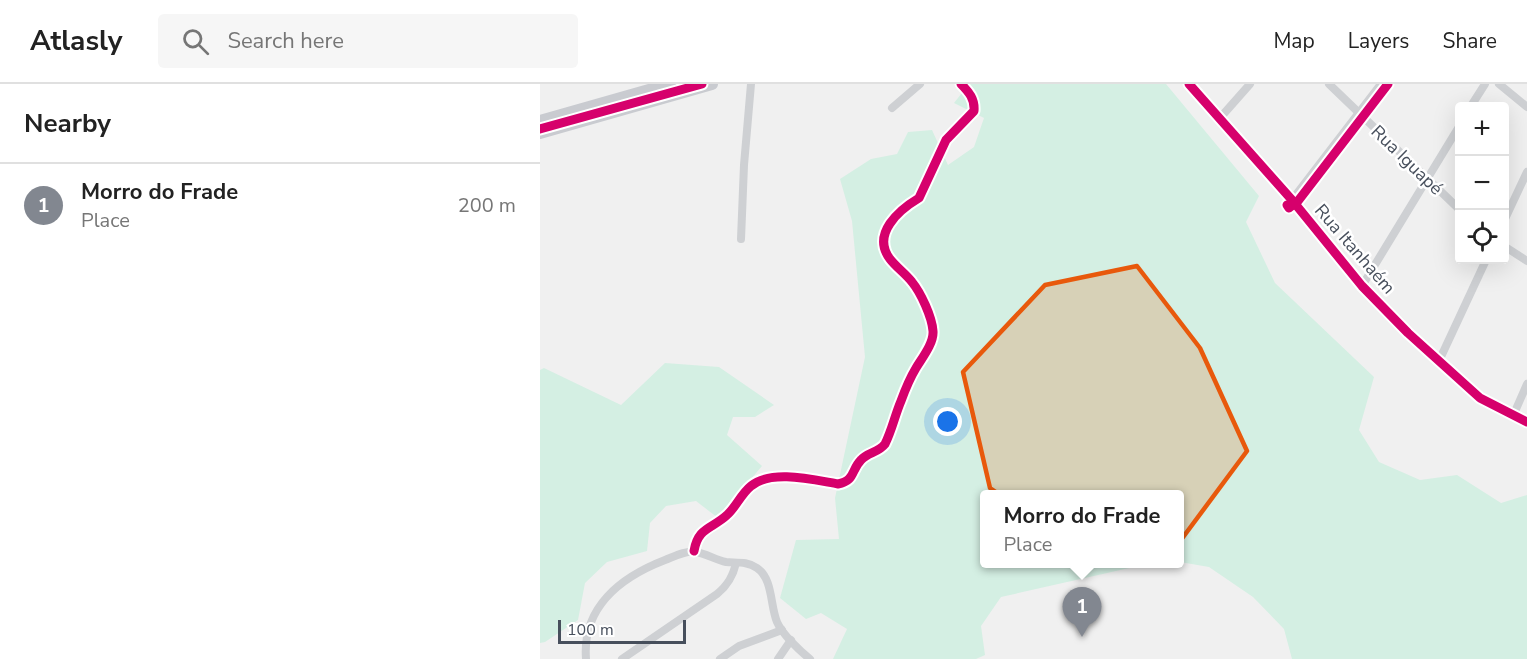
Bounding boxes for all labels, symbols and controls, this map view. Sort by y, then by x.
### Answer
search box [158,14,578,68]
text: Atlasly [30,22,122,60]
icon: search [179,25,212,58]
text: Search here [227,26,344,56]
text: Map [1273,27,1315,55]
text: Layers [1348,27,1409,55]
text: Share [1442,27,1497,55]
map controls [1455,102,1509,264]
button: + [1455,102,1509,156]
text: Nearby [24,106,111,141]
street label: Rua Iguapé [1366,120,1448,200]
button: − [1455,156,1509,210]
text: Morro do Frade [81,177,238,207]
text: 1 [38,192,50,219]
text: 200 m [458,192,516,219]
street label: Rua Itanhaém [1309,199,1401,299]
text: Place [81,207,130,234]
button: locate [1455,210,1509,264]
your location [933,407,962,436]
popup [980,490,1184,568]
text: Morro do Frade [1003,501,1161,531]
text: Place [1003,531,1052,558]
pin: 1 [1062,588,1102,637]
scale bar [558,617,686,644]
text: 100 m [567,619,614,641]

